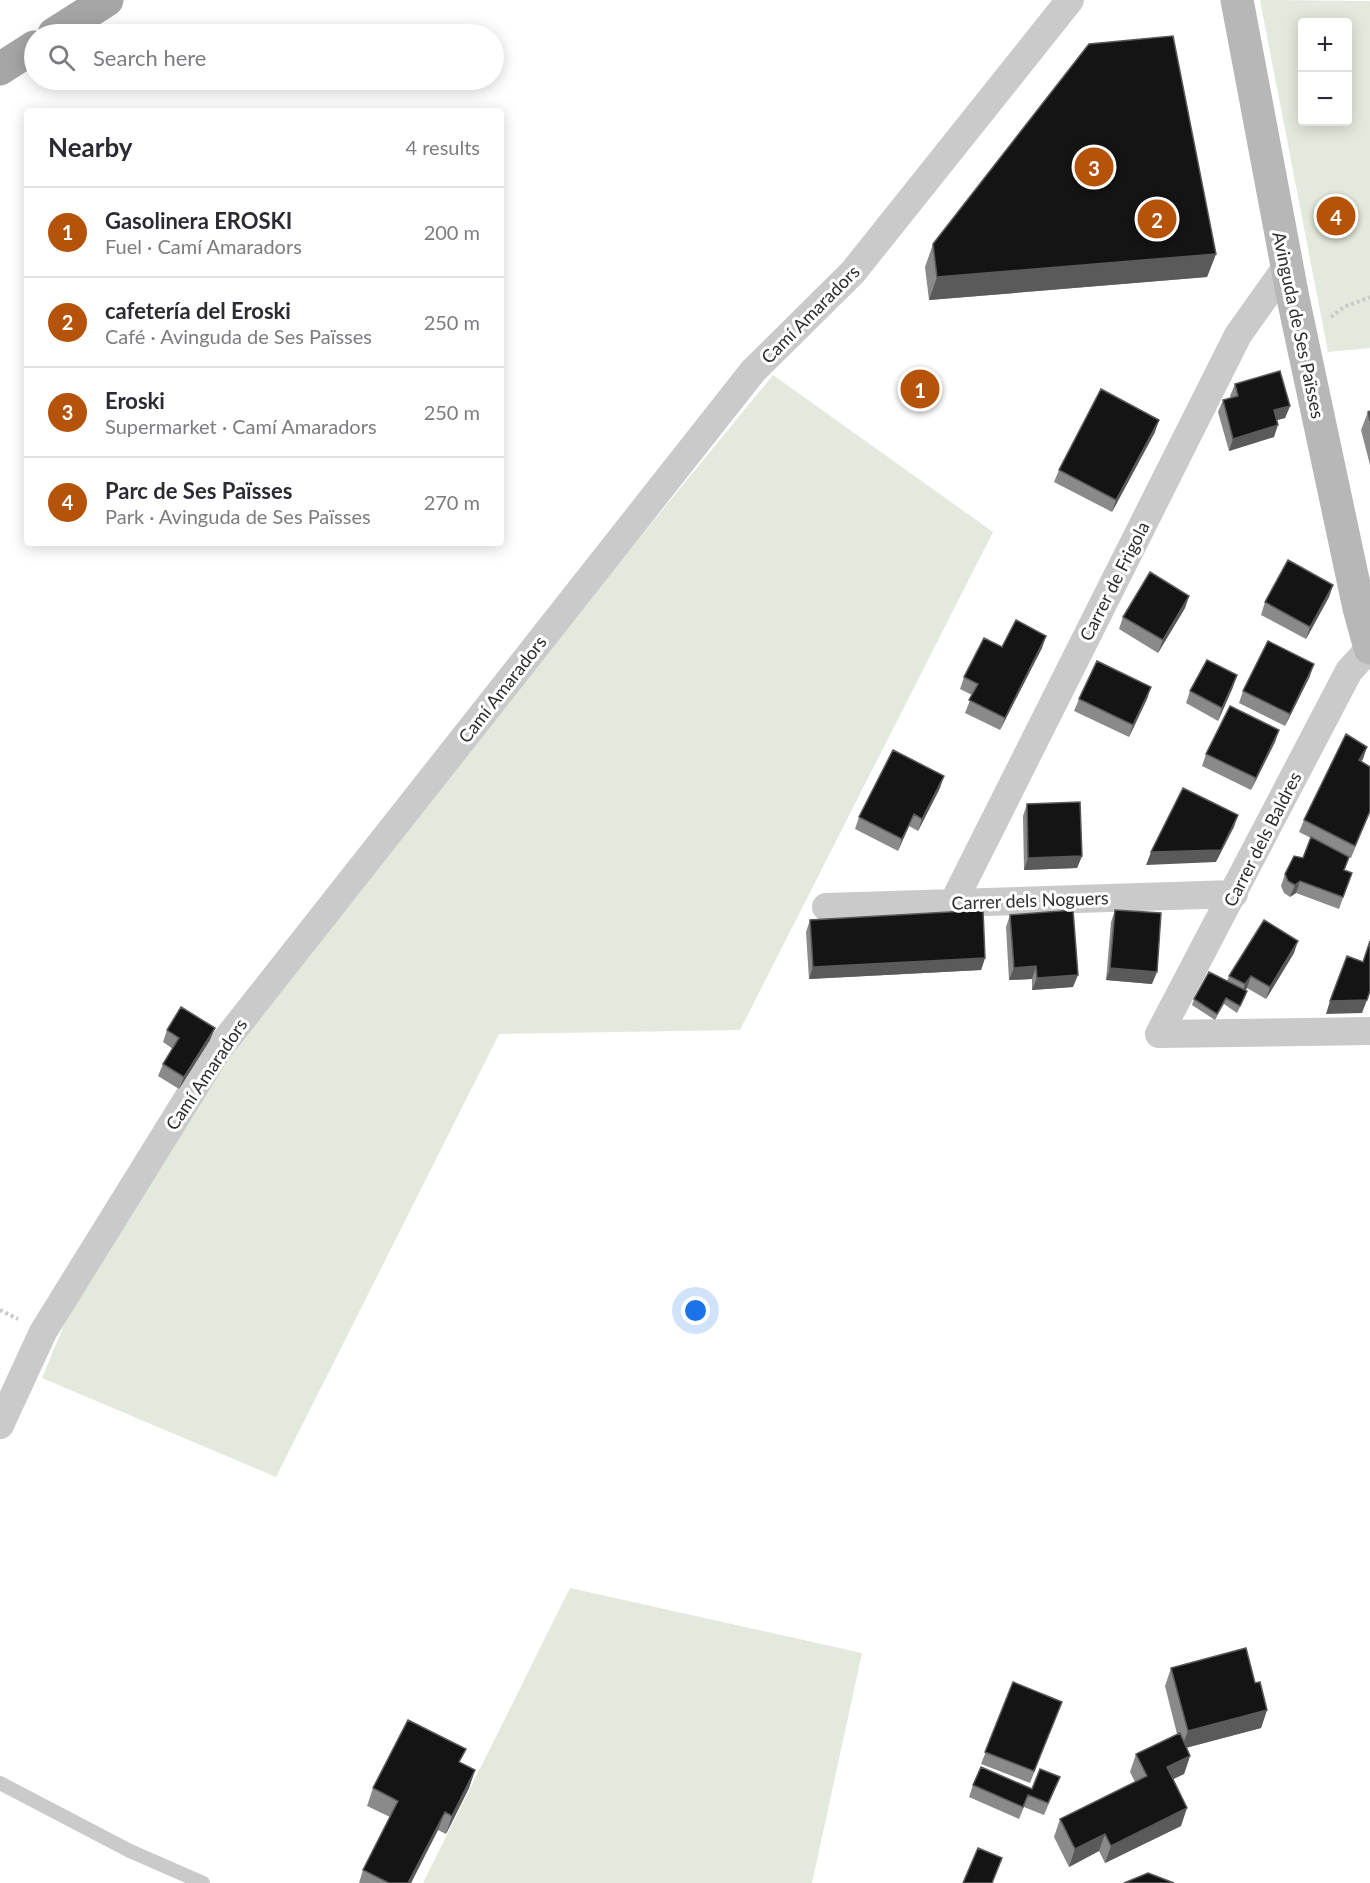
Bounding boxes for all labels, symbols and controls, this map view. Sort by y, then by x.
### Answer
map controls [1298,18,1352,126]
button: + [1298,18,1352,72]
search box [24,24,504,90]
icon: search [45,41,78,74]
text: Search here [93,44,206,71]
button: − [1298,72,1352,126]
text: Nearby [48,131,133,163]
text: 4 results [405,135,480,159]
pin: 3 [1074,144,1114,190]
pin: 4 [1316,194,1356,238]
pin: 2 [1138,196,1176,242]
text: Gasolinera EROSKI [105,207,292,234]
text: 1 [62,220,73,244]
text: 200 m [424,220,480,244]
street label: Avinguda de Ses Païsses [1268,229,1330,421]
text: Fuel · Camí Amaradors [105,234,302,258]
street label: Camí Amaradors [756,260,864,368]
text: cafetería del Eroski [105,297,291,324]
text: 2 [62,310,73,334]
text: 250 m [424,310,480,334]
text: Café · Avinguda de Ses Païsses [105,324,372,348]
pin: 1 [900,366,940,412]
text: Eroski [105,387,165,414]
text: 3 [62,400,73,424]
text: 250 m [424,400,480,424]
text: Supermarket · Camí Amaradors [105,414,377,438]
text: Parc de Ses Païsses [105,477,292,504]
text: 4 [62,490,73,514]
text: 270 m [424,490,480,514]
text: Park · Avinguda de Ses Païsses [105,504,371,528]
street label: Carrer de Frigola [1074,518,1154,644]
street label: Camí Amaradors [453,631,551,747]
street label: Carrer dels Baldres [1218,768,1306,910]
street label: Carrer dels Noguers [951,886,1109,914]
street label: Camí Amaradors [161,1014,252,1134]
your location [681,1296,710,1325]

